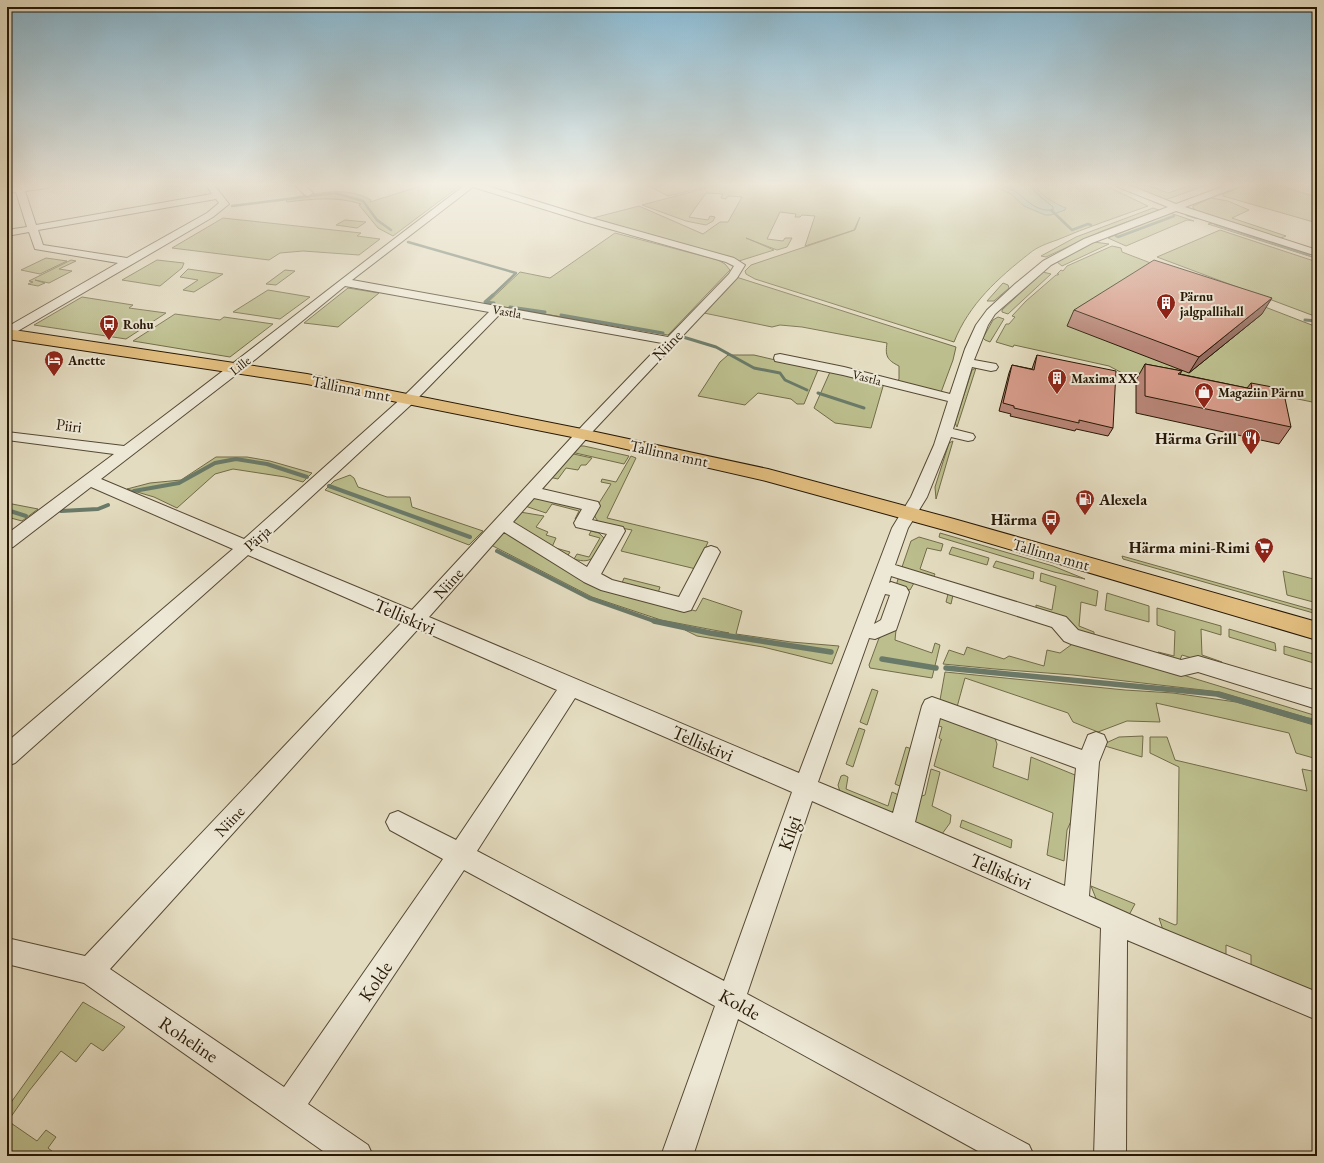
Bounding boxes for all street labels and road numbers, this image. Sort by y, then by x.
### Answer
street label: Vastla [491,301,524,323]
street label: Niine [648,325,687,365]
street label: Lille [226,352,254,379]
street label: Vastla [851,366,884,389]
street label: Tallinna mnt [310,371,392,406]
street label: Piiri [55,413,83,438]
street label: Tallinna mnt [628,435,710,472]
street label: Pärja [239,520,276,556]
street label: Tallinna mnt [1010,533,1092,576]
street label: Niine [429,563,468,603]
street label: Telliskivi [370,592,440,641]
street label: Telliskivi [668,719,738,768]
street label: Niine [210,801,249,841]
street label: Kilgi [772,812,807,854]
street label: Telliskivi [966,847,1036,896]
street label: Kolde [353,956,398,1006]
street label: Kolde [715,983,765,1026]
street label: Roheline [154,1010,223,1068]

